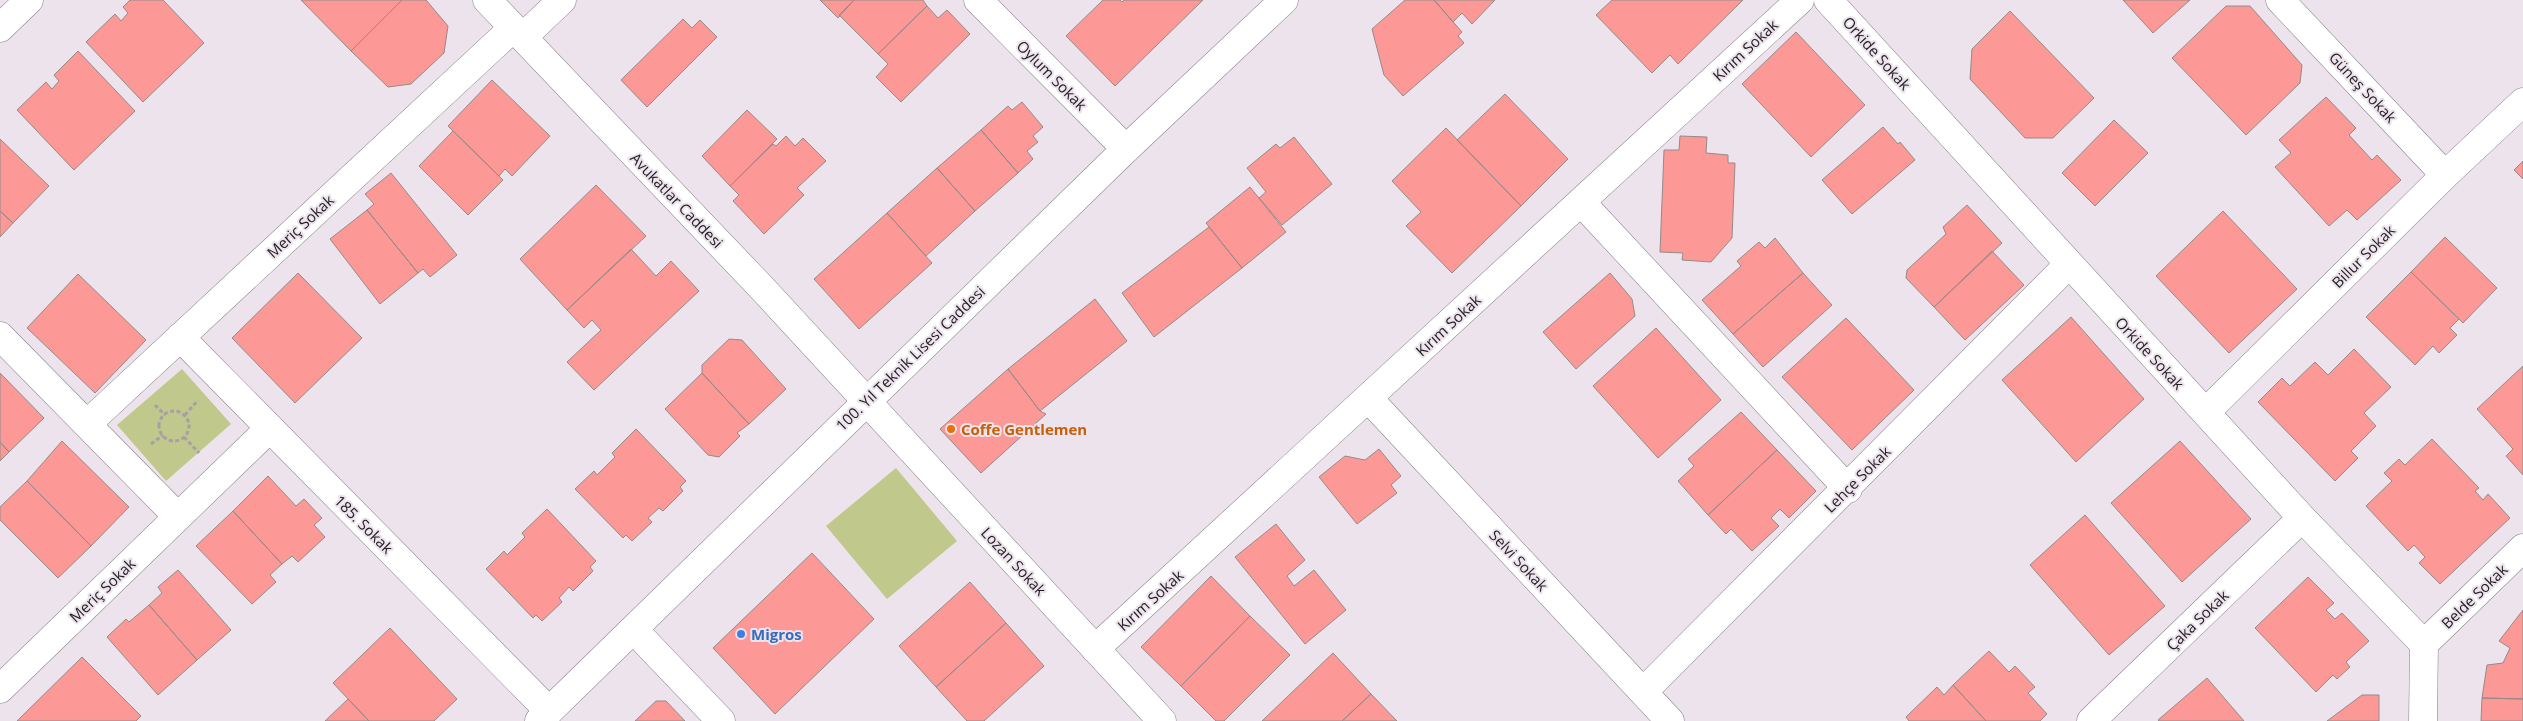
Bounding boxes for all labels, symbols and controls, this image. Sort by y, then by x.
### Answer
street label: Orkide Sokak [1839,12,1915,94]
street label: Kırım Sokak [1708,15,1782,85]
street label: Oylum Sokak [1013,36,1091,114]
street label: Güneş Sokak [2325,47,2401,127]
street label: Avukatlar Caddesi [626,148,728,252]
street label: Meriç Sokak [262,190,338,262]
street label: Billur Sokak [2327,220,2399,292]
street label: 100. Yıl Teknik Lisesi Caddesi [831,281,989,435]
street label: Kırım Sokak [1411,290,1485,360]
street label: Orkide Sokak [2111,312,2189,394]
place label: Coffe Gentlemen [961,419,1087,439]
marker: Coffe Gentlemen [945,423,957,435]
street label: Lehçe Sokak [1819,441,1895,517]
street label: 185. Sokak [330,490,398,558]
street label: Lozan Sokak [977,522,1051,600]
street label: Selvi Sokak [1485,525,1553,595]
street label: Meriç Sokak [65,553,139,626]
street label: Belde Sokak [2437,559,2512,633]
street label: Kırım Sokak [1113,565,1187,635]
street label: Çaka Sokak [2162,585,2233,655]
place label: Migros [751,624,802,644]
marker: Migros [735,628,747,640]

